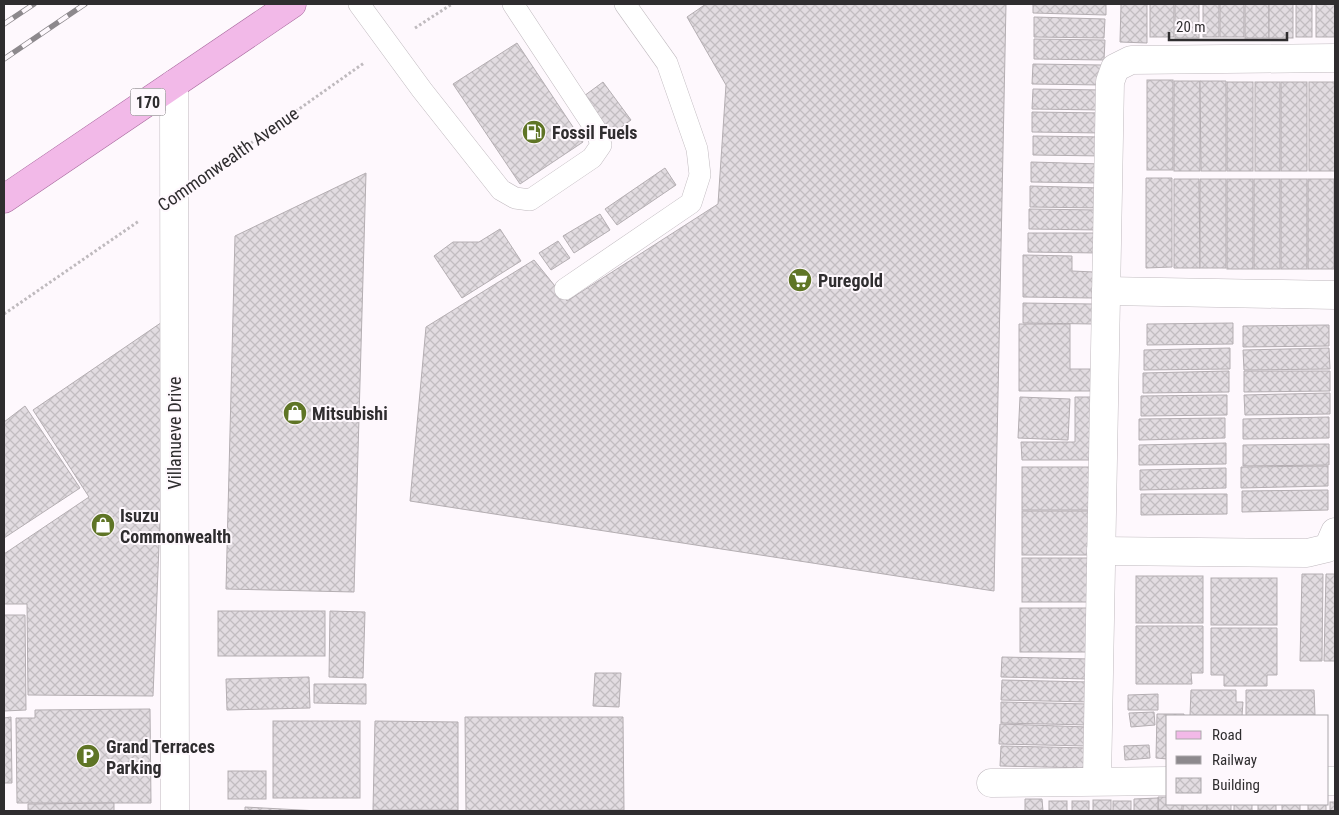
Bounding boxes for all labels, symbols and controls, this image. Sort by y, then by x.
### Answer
scale bar [1169,10,1286,42]
text: 20 m [1176,18,1206,36]
road number: 170 [130,88,166,115]
street label: Commonwealth Avenue [154,103,302,215]
fuel station icon: Fossil Fuels [521,119,547,145]
place label: Fossil Fuels [552,122,637,143]
supermarket icon: Puregold [787,267,813,293]
place label: Puregold [818,270,883,291]
street label: Villanueve Drive [164,377,185,489]
shop icon: Mitsubishi [282,400,308,426]
place label: Mitsubishi [312,403,388,424]
place label: Isuzu Commonwealth [120,505,231,547]
shop icon: Isuzu Commonwealth [90,512,116,538]
legend [1166,715,1329,805]
text: Road [1212,726,1242,744]
place label: Grand Terraces Parking [106,736,215,778]
parking icon: Grand Terraces Parking [75,743,101,769]
text: Railway [1212,751,1257,769]
text: Building [1212,776,1260,794]

